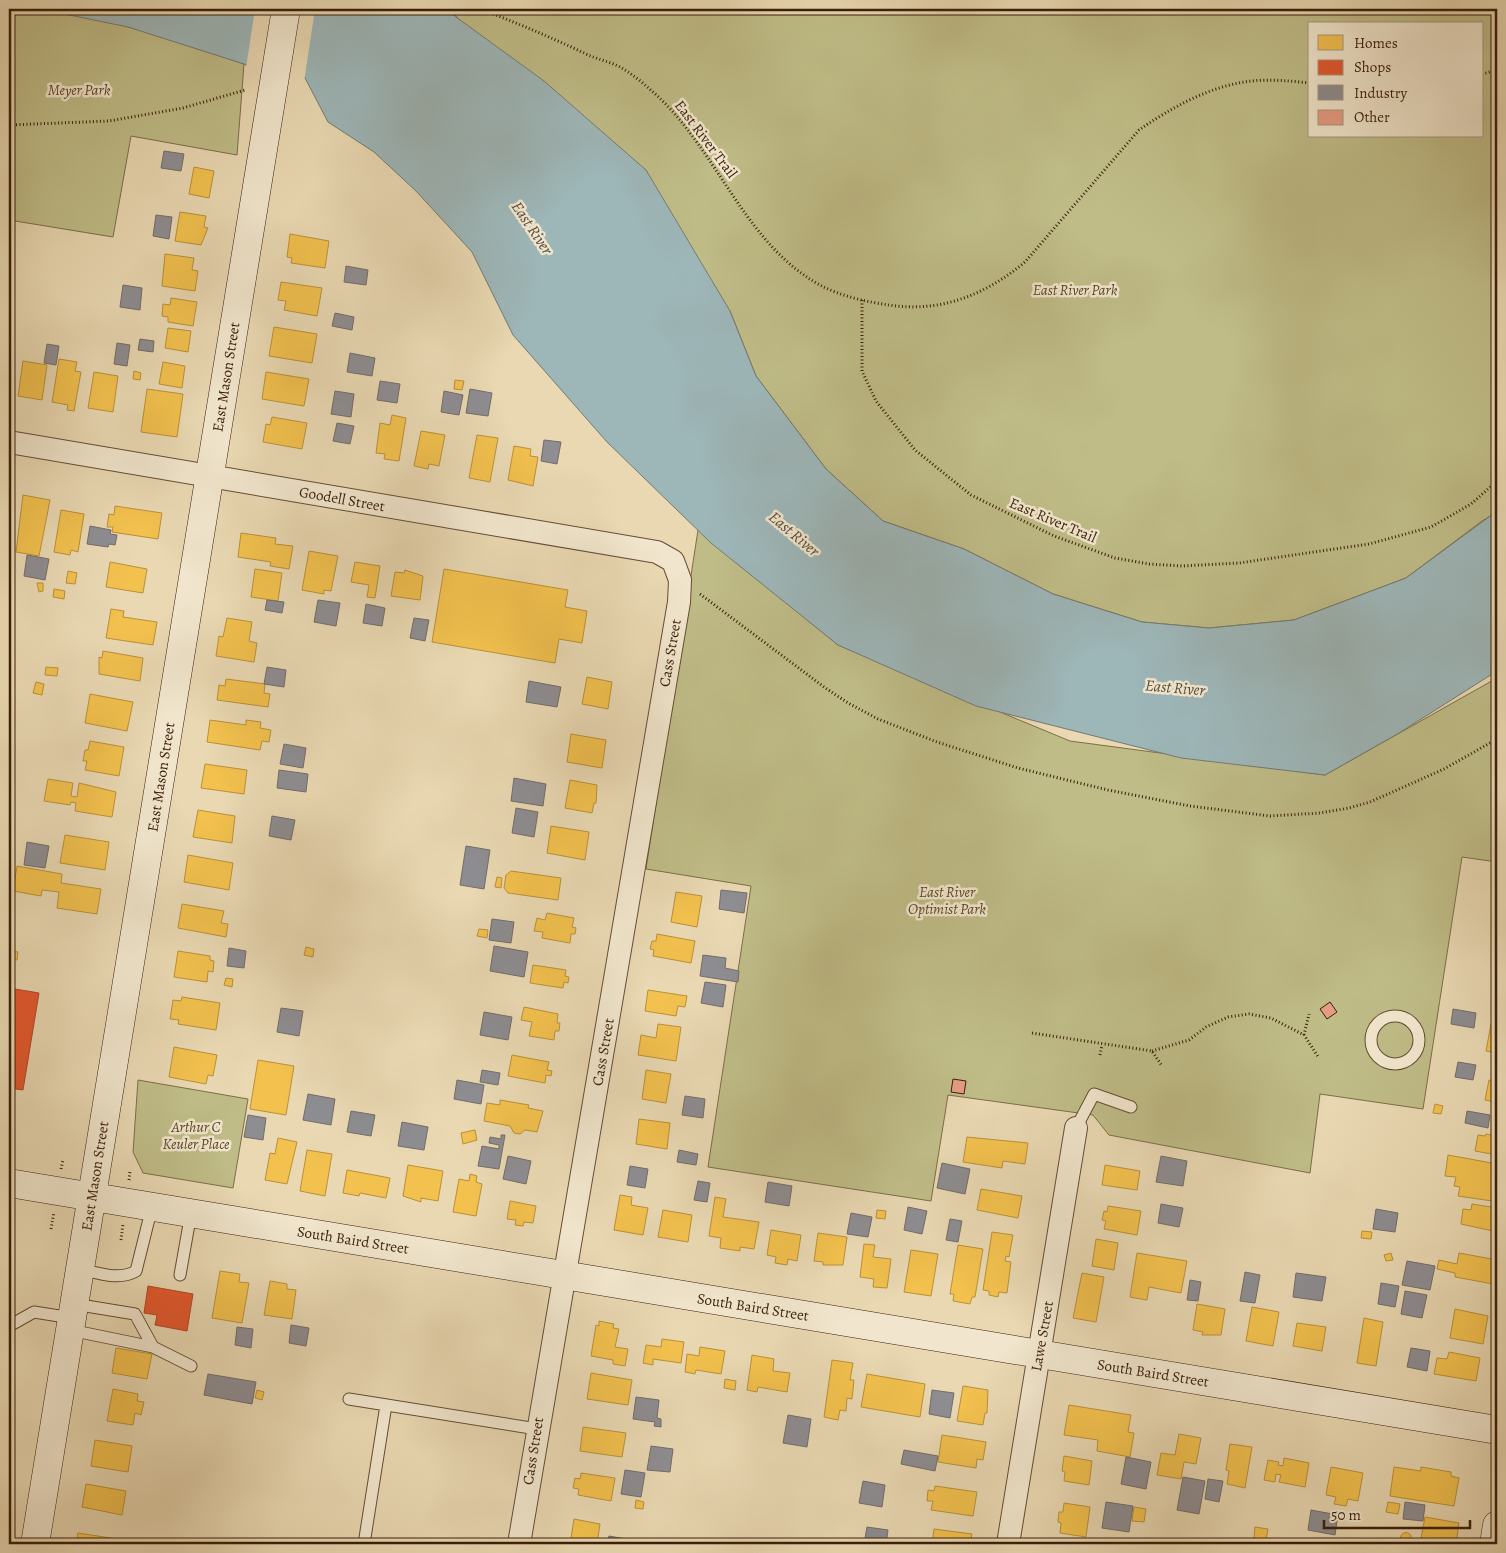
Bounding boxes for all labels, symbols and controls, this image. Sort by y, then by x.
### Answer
legend [1308,22,1484,138]
text: Homes [1354,33,1398,53]
text: Shops [1354,57,1391,77]
park label: Meyer Park [48,80,111,100]
text: Industry [1354,83,1408,103]
street label: East River Trail [670,96,742,182]
text: Other [1354,107,1390,127]
water label: East River [506,197,558,259]
park label: East River Park [1033,280,1118,300]
street label: East Mason Street [207,321,245,433]
street label: Goodell Street [298,482,386,516]
street label: East River Trail [1006,493,1100,547]
water label: East River [764,506,824,562]
street label: Cass Street [654,618,686,688]
water label: East River [1144,674,1206,702]
street label: East Mason Street [142,721,180,833]
park label: East River Optimist Park [908,882,986,919]
street label: Cass Street [587,1017,619,1087]
park label: Arthur C Keuler Place [162,1117,230,1154]
street label: East Mason Street [76,1120,114,1232]
street label: South Baird Street [296,1221,410,1259]
street label: South Baird Street [696,1288,810,1326]
street label: Lawe Street [1026,1299,1058,1373]
street label: South Baird Street [1096,1354,1210,1392]
street label: Cass Street [518,1416,548,1486]
scale bar [1324,1498,1470,1530]
text: 50 m [1331,1505,1361,1525]

